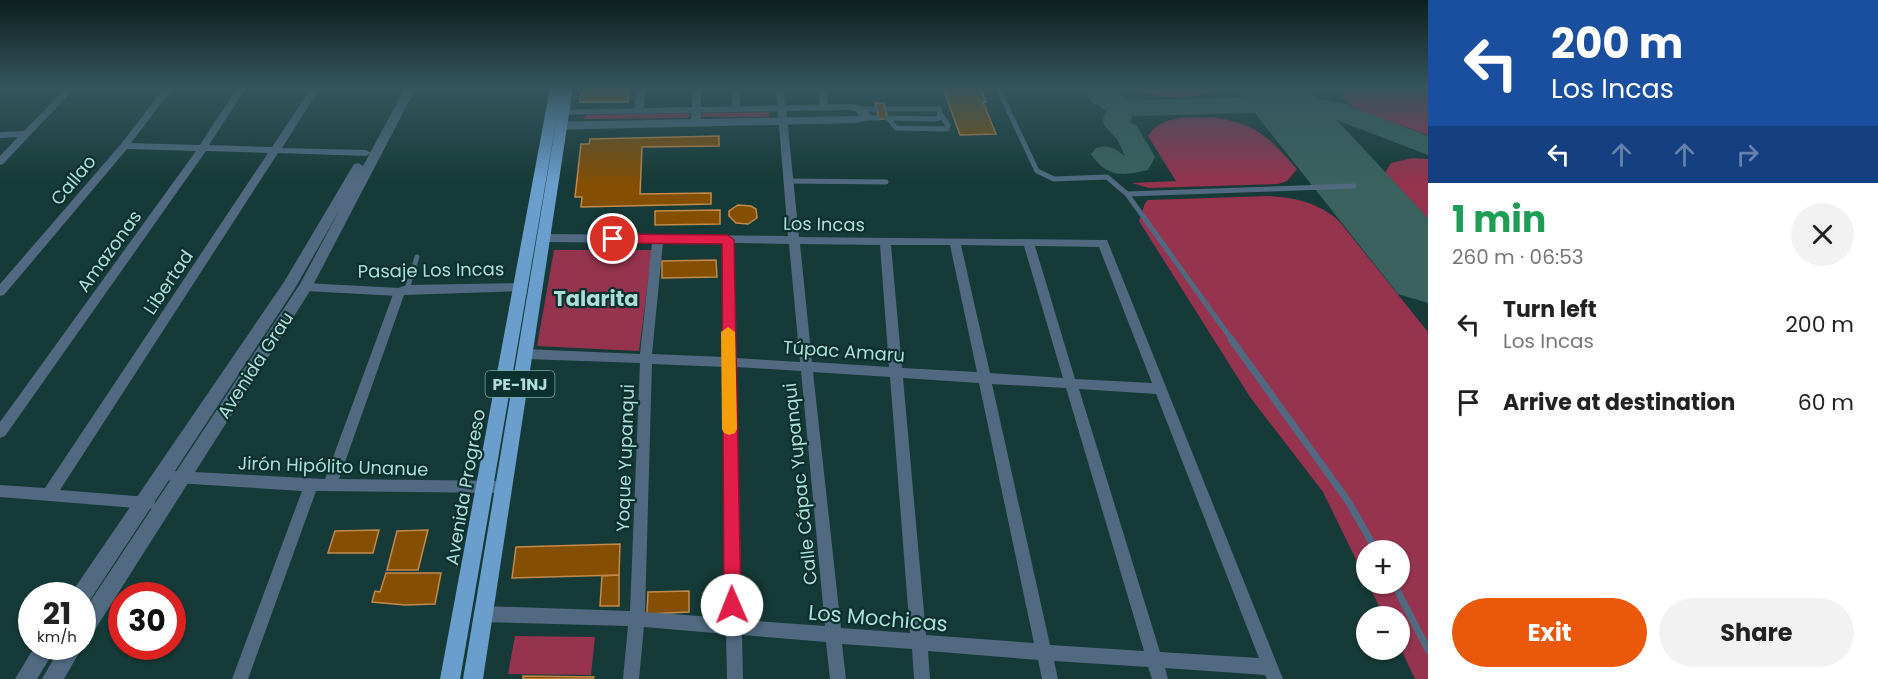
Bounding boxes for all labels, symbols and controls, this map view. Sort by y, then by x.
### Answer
text: 200 m [1551,14,1683,73]
icon: left [1452,24,1530,102]
text: Los Incas [1551,70,1674,107]
icon: left [1542,138,1575,171]
icon: ahead [1605,138,1638,171]
icon: ahead [1668,138,1701,171]
icon: right [1731,138,1764,171]
street label: Callao [45,150,101,210]
text: 1 min [1452,194,1546,245]
button: close [1791,203,1854,266]
street label: Amazonas [71,205,147,297]
street label: Los Incas [783,211,865,237]
pin [587,213,638,264]
icon: arrive [596,222,629,255]
text: 260 m · 06:53 [1452,243,1583,271]
street label: Libertad [137,245,199,319]
street label: Pasaje Los Incas [358,256,504,284]
district label: Talarita [553,284,639,313]
text: Turn left [1503,294,1597,325]
street label: Avenida Grau [211,307,299,423]
icon: left [1452,308,1485,341]
text: 200 m [1785,309,1854,340]
text: Los Incas [1503,327,1594,355]
street label: Túpac Amaru [782,334,906,368]
road number: PE-1NJ [486,371,554,397]
street label: Calle Cápac Yupanqui [777,382,823,586]
street label: Yoque Yupanqui [610,384,640,532]
icon: arrive [1452,386,1485,419]
text: Arrive at destination [1503,387,1735,418]
text: 60 m [1798,387,1854,418]
street label: Avenida Progreso [439,407,491,567]
street label: Jirón Hipólito Unanue [237,450,429,482]
map controls [1356,540,1410,660]
button: + [1356,540,1410,594]
position arrow [700,573,764,637]
speed limit sign: 30 [108,582,186,660]
text: 21 [43,592,71,635]
street label: Los Mochicas [807,597,949,639]
button: Exit [1452,598,1647,667]
button: Share [1659,598,1854,667]
button: − [1356,606,1410,660]
text: km/h [37,626,77,647]

